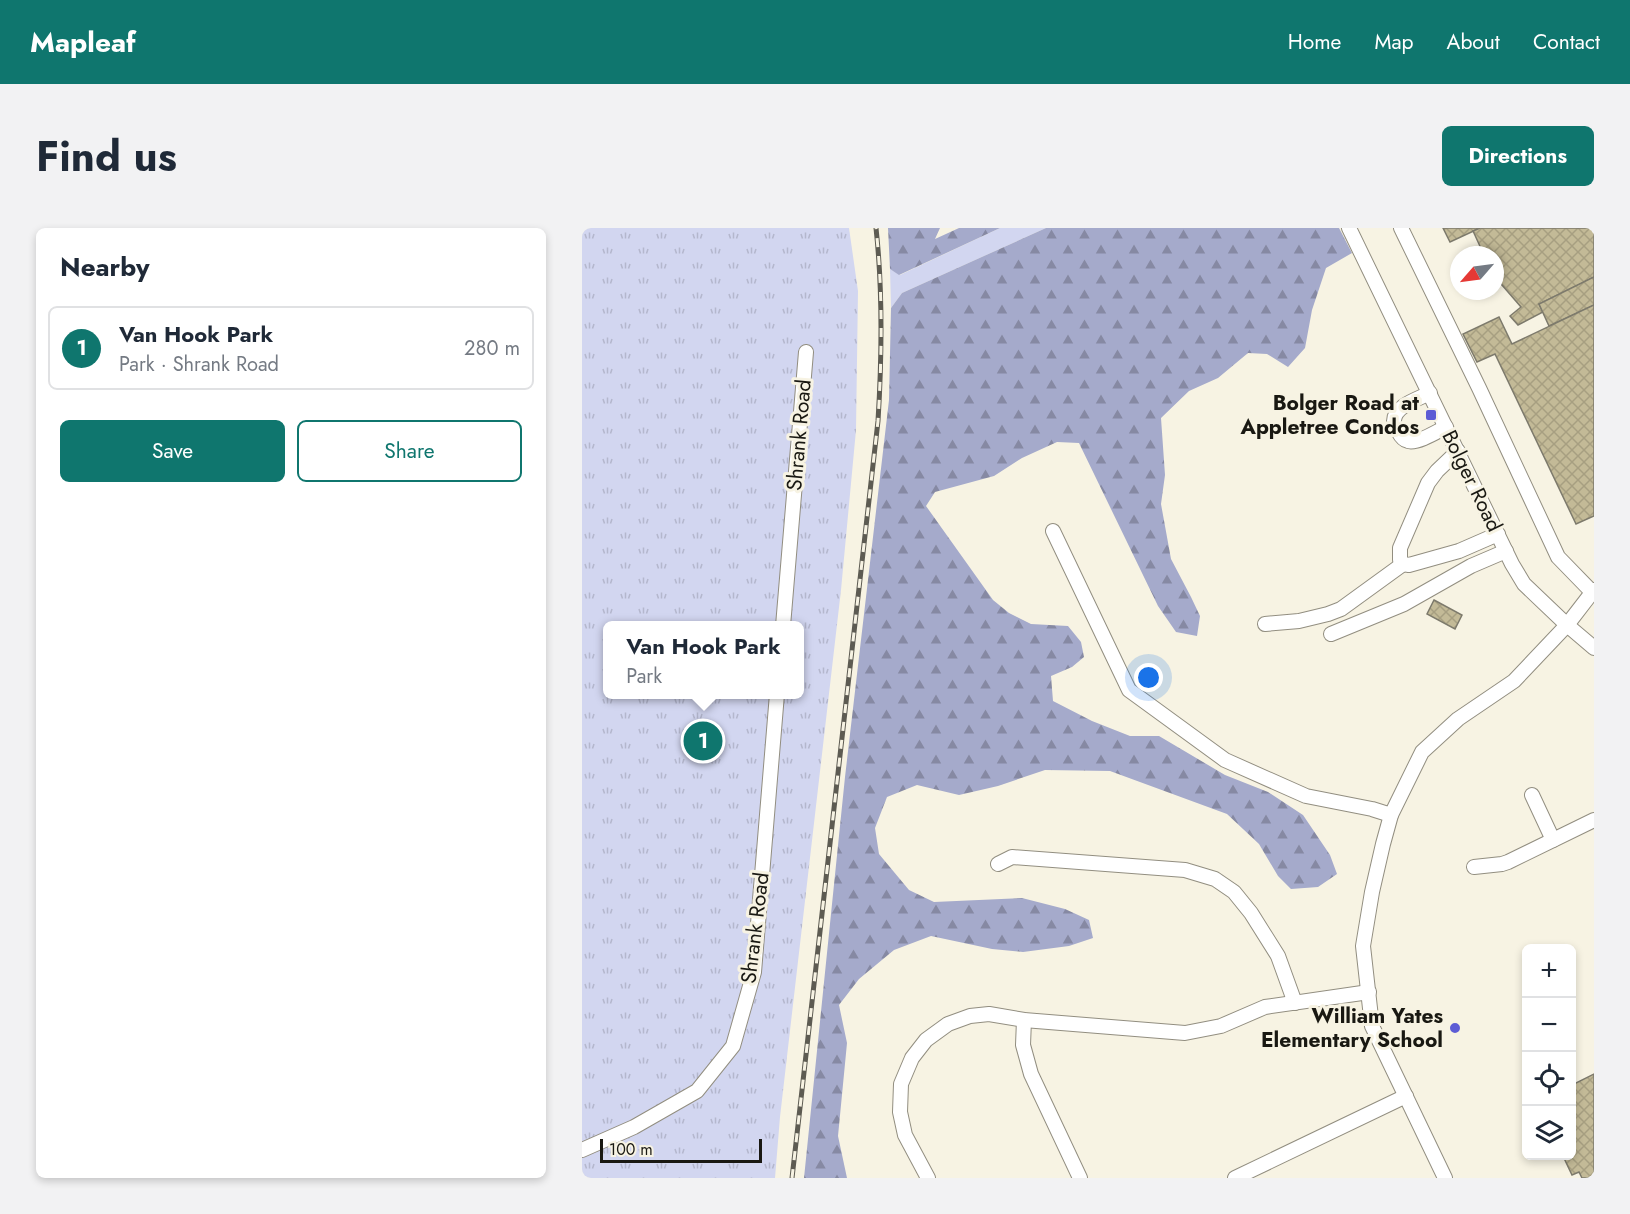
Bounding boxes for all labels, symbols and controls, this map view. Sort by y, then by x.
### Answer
text: Mapleaf [30,22,136,63]
text: Home [1288,27,1341,57]
text: Map [1374,27,1414,57]
text: About [1447,27,1500,57]
text: Contact [1533,27,1600,57]
text: Find us [36,126,177,187]
button: Directions [1442,126,1594,186]
north arrow [1450,246,1504,300]
text: Nearby [60,248,149,286]
text: Van Hook Park [119,318,273,350]
text: 1 [76,334,87,363]
text: 280 m [464,334,520,363]
text: Park · Shrank Road [119,350,279,379]
street label: Shrank Road [779,378,819,492]
place label: Bolger Road at Appletree Condos [1239,388,1419,442]
marker: Bolger Road at Appletree Condos [1424,408,1438,422]
button: Save [60,420,285,482]
button: Share [297,420,522,482]
street label: Bolger Road [1434,425,1510,537]
popup [603,621,804,699]
text: Van Hook Park [626,630,781,662]
text: Park [626,662,662,691]
your location [1134,663,1163,692]
pin: 1 [684,718,722,764]
street label: Shrank Road [733,871,777,985]
map controls [1522,944,1576,1160]
button: + [1522,944,1576,998]
button: − [1522,998,1576,1052]
place label: William Yates Elementary School [1261,1001,1443,1055]
marker: William Yates Elementary School [1448,1021,1462,1035]
button: locate [1522,1052,1576,1106]
button: layers [1522,1106,1576,1160]
scale bar [600,1136,762,1164]
text: 100 m [609,1138,653,1161]

